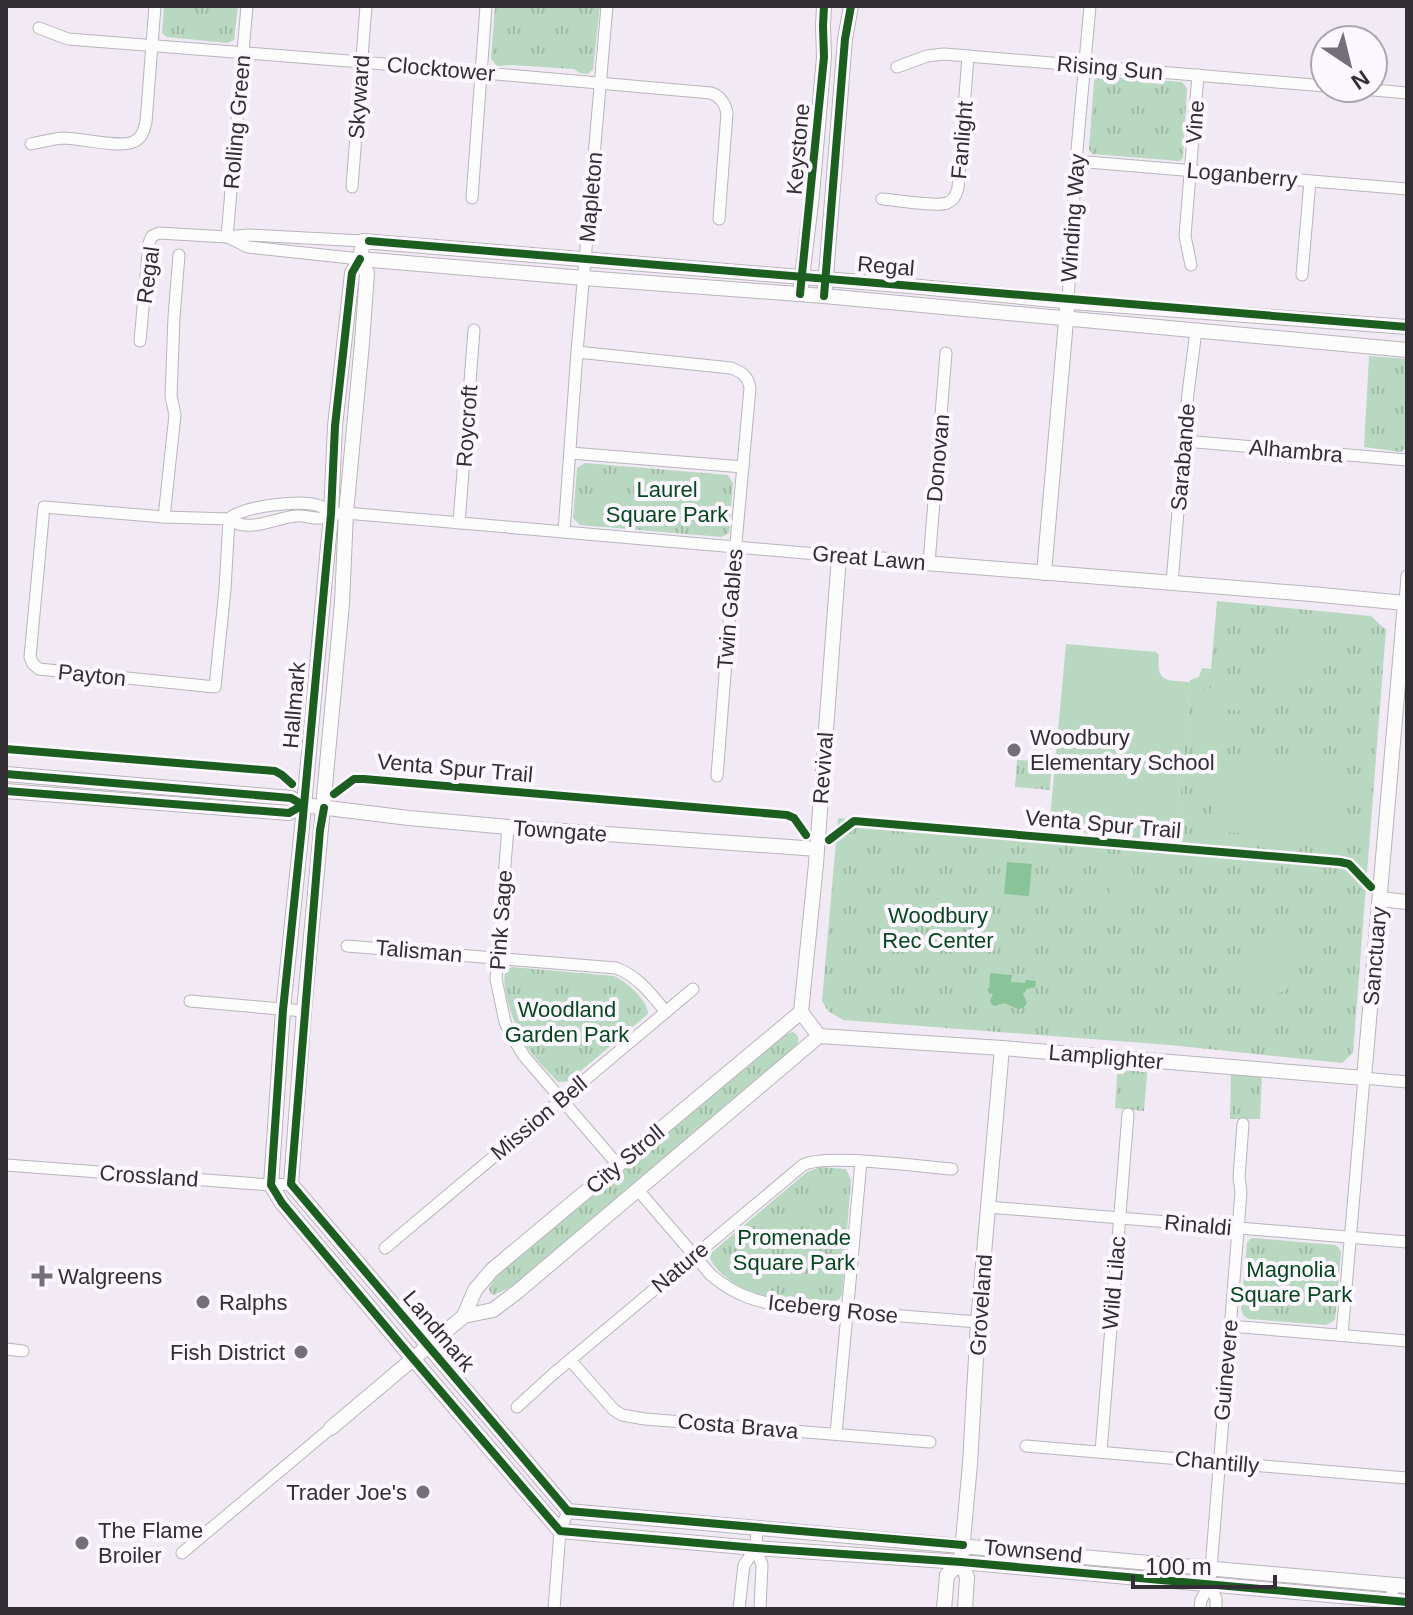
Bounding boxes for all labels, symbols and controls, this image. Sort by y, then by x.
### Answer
north arrow [1309,24,1389,104]
street label: Rising Sun [1056,51,1164,85]
street label: Clocktower [386,52,496,86]
street label: Rolling Green [219,54,255,190]
street label: Skyward [344,54,374,140]
text: N [1347,65,1374,95]
street label: Vine [1181,99,1209,145]
street label: Fanlight [946,100,978,180]
street label: Keystone [782,102,814,196]
street label: Mapleton [575,151,607,243]
street label: Winding Way [1056,153,1090,283]
street label: Loganberry [1185,158,1299,192]
street label: Regal [132,245,164,305]
street label: Regal [856,251,916,281]
street label: Roycroft [452,384,482,468]
street label: Sarabande [1166,402,1200,512]
street label: Donovan [922,413,954,503]
street label: Alhambra [1248,434,1345,468]
park label: Laurel Square Park [606,477,729,527]
street label: Great Lawn [811,541,927,575]
street label: Twin Gables [712,548,748,670]
street label: Payton [57,659,127,691]
street label: Hallmark [278,660,310,749]
place label: Woodbury Elementary School [1030,725,1215,775]
street label: Revival [808,731,838,805]
marker: Woodbury Elementary School [1005,741,1023,759]
street label: Venta Spur Trail [376,749,534,787]
street label: Venta Spur Trail [1024,805,1182,843]
street label: Towngate [512,815,608,847]
street label: Pink Sage [485,869,517,971]
park label: Woodbury Rec Center [882,903,994,953]
street label: Sanctuary [1358,906,1392,1006]
street label: Talisman [375,935,463,967]
park label: Woodland Garden Park [505,997,630,1047]
street label: Lamplighter [1048,1040,1164,1074]
street label: Mission Bell [486,1071,592,1165]
street label: City Stroll [581,1119,669,1199]
street label: Crossland [99,1160,199,1192]
street label: Rinaldi [1163,1210,1233,1240]
park label: Promenade Square Park [733,1225,856,1275]
street label: Wild Lilac [1097,1235,1131,1331]
street label: Nature [647,1236,713,1298]
street label: Groveland [965,1253,997,1357]
park label: Magnolia Square Park [1230,1257,1353,1307]
place label: Walgreens [58,1264,162,1289]
marker: Walgreens [33,1267,51,1285]
street label: Landmark [398,1285,481,1377]
place label: Ralphs [219,1290,287,1315]
street label: Iceberg Rose [767,1290,899,1328]
marker: Ralphs [194,1293,212,1311]
street label: Guinevere [1209,1318,1243,1422]
place label: Fish District [170,1340,285,1365]
marker: Fish District [292,1343,310,1361]
street label: Costa Brava [677,1408,800,1444]
street label: Chantilly [1174,1446,1260,1478]
place label: Trader Joe's [286,1480,407,1505]
marker: Trader Joe's [414,1483,432,1501]
place label: The Flame Broiler [98,1518,203,1568]
marker: The Flame Broiler [73,1534,91,1552]
street label: Townsend [983,1534,1083,1568]
scale bar [1133,1539,1275,1589]
text: 100 m [1145,1553,1212,1580]

